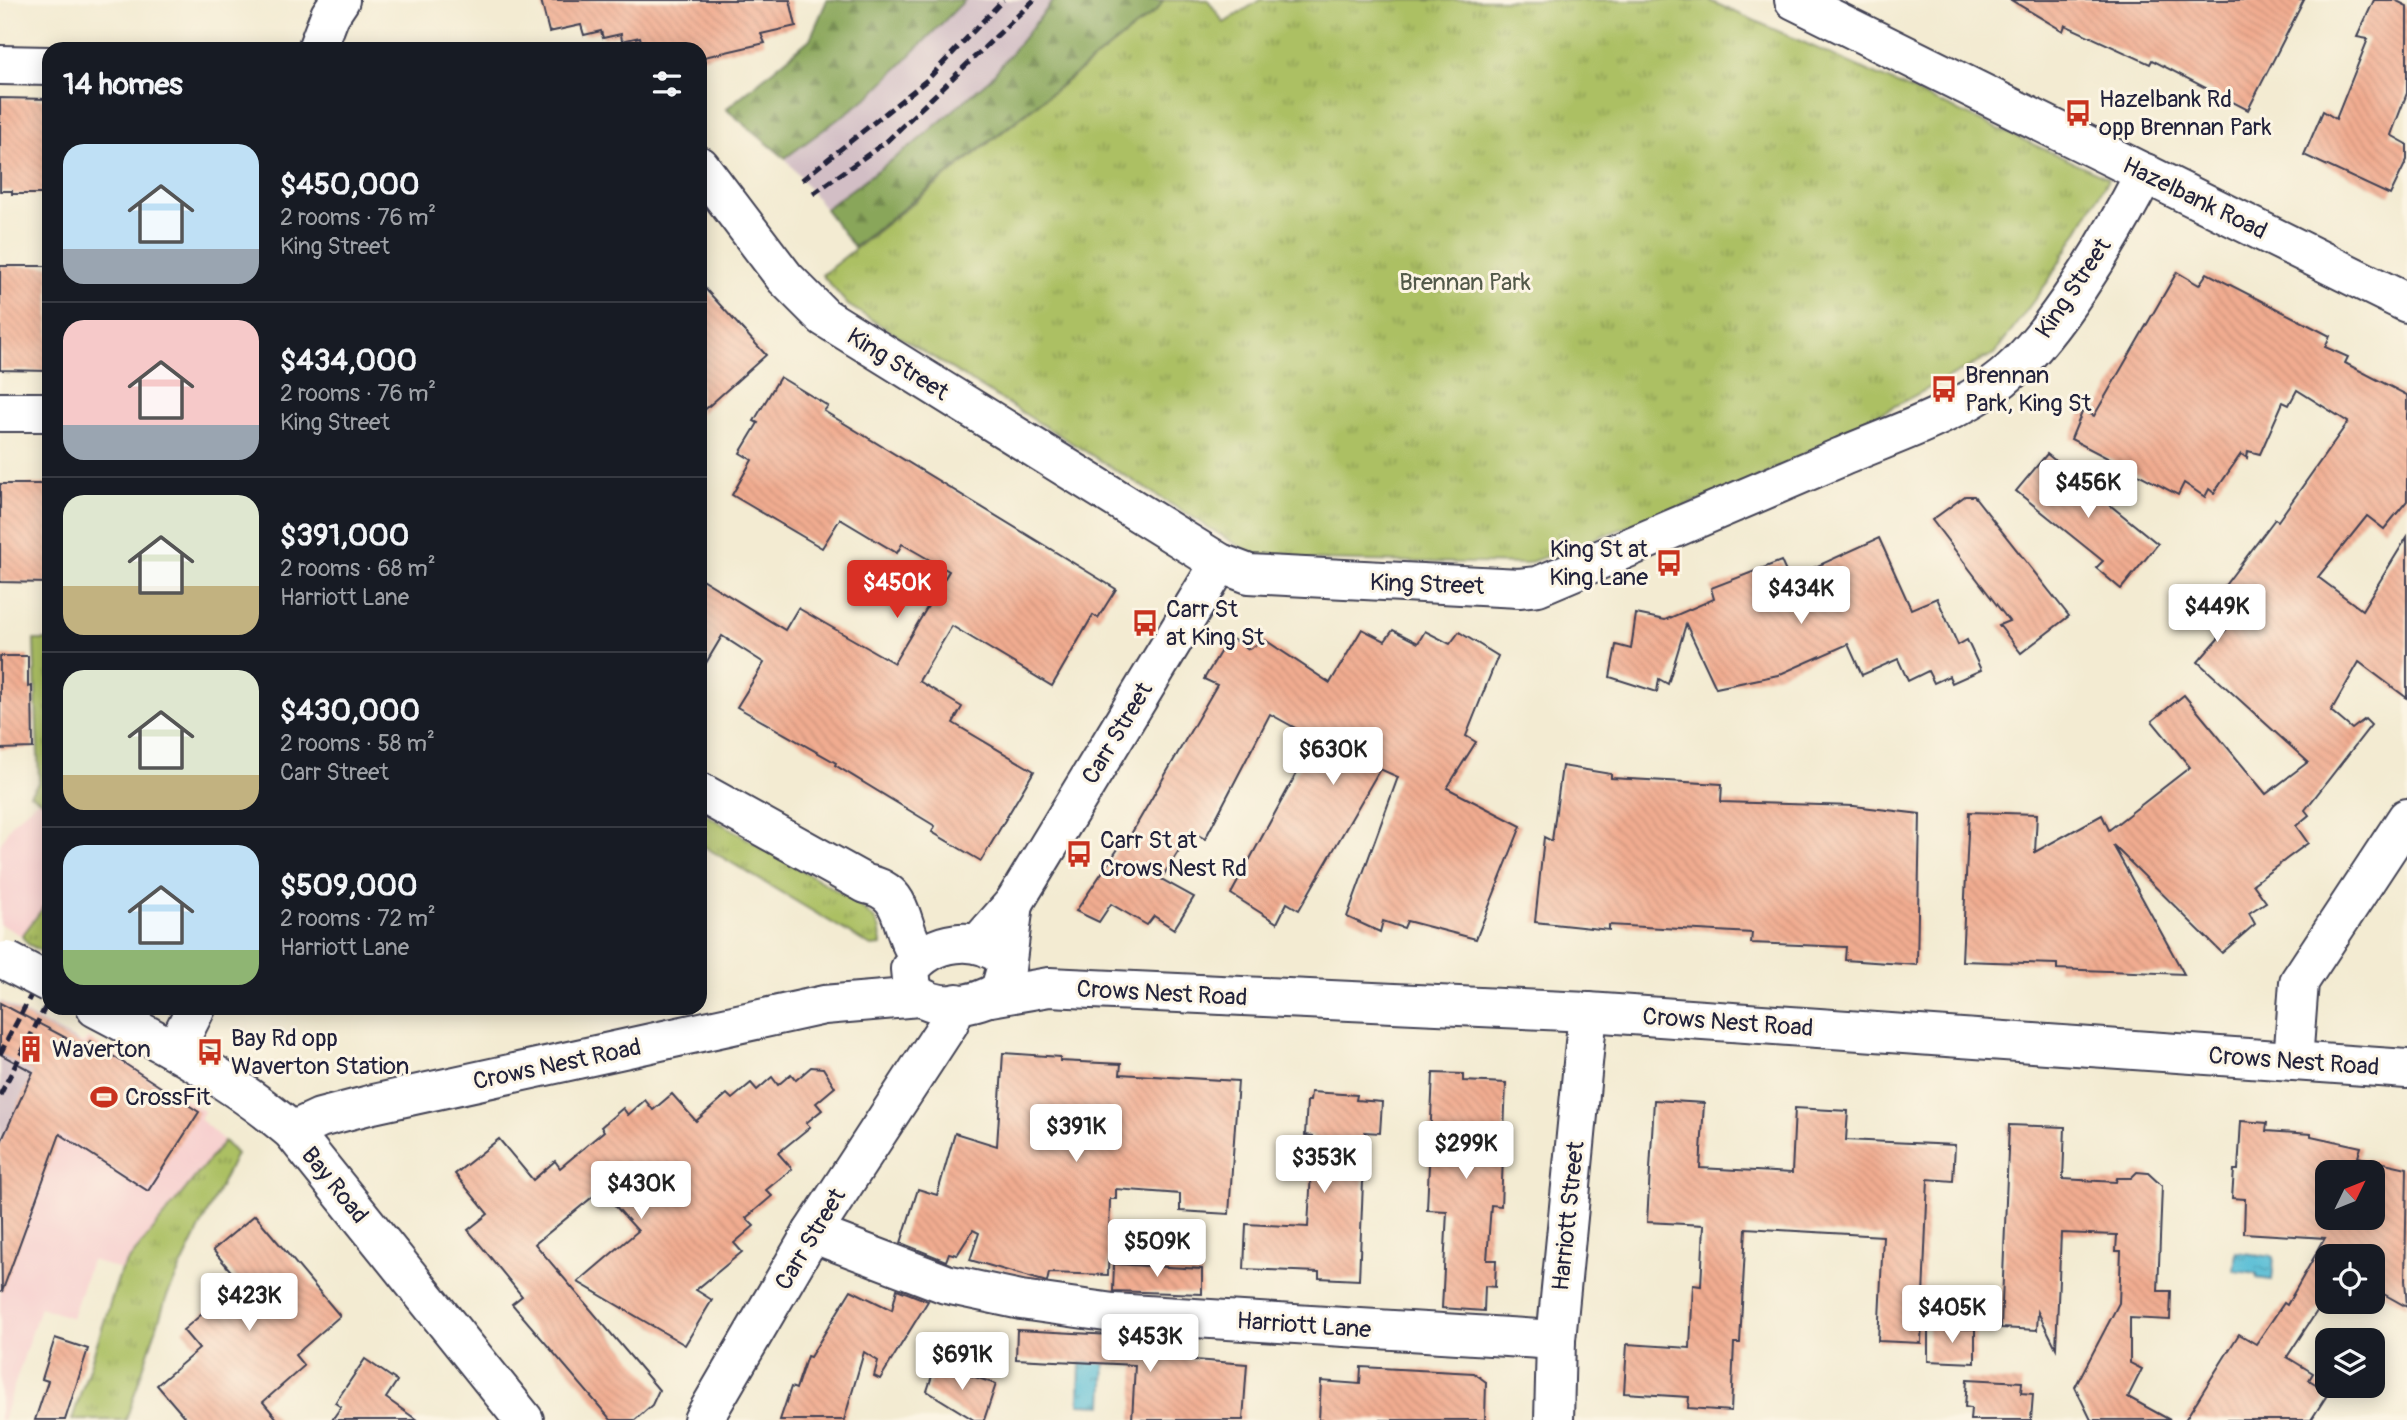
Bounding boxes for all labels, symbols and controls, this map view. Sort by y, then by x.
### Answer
icon: filters [648,65,686,103]
text: 14 homes [63,66,183,103]
place label: Hazelbank Rd opp Brennan Park [2099,85,2271,142]
bus stop icon: Hazelbank Rd opp Brennan Park [2063,98,2093,128]
street label: Hazelbank Road [2118,151,2272,246]
text: $450,000 [280,166,420,203]
icon: home [119,172,203,256]
text: 2 rooms · 76 m² [280,203,436,232]
text: King Street [280,232,390,261]
street label: King Street [2029,232,2118,344]
park label: Brennan Park [1399,268,1531,297]
street label: King Street [842,322,954,407]
text: $434,000 [280,342,417,379]
icon: home [119,348,203,432]
place label: Brennan Park, King St [1965,361,2092,418]
bus stop icon: Brennan Park, King St [1929,374,1959,404]
text: 2 rooms · 76 m² [280,379,436,408]
text: King Street [280,408,390,437]
pin: $456K [2039,461,2137,520]
text: $456K [2055,468,2121,497]
text: $391,000 [280,517,409,554]
icon: home [119,523,203,607]
place label: King St at King Lane [1549,535,1648,592]
bus stop icon: King St at King Lane [1654,548,1684,578]
text: 2 rooms · 68 m² [280,554,436,583]
pin: $450K [848,560,946,620]
pin: $434K [1752,566,1850,626]
text: $450K [863,568,931,597]
street label: King Street [1369,568,1485,601]
text: $434K [1768,574,1834,603]
text: Harriott Lane [280,583,409,612]
pin: $449K [2168,584,2266,644]
text: $449K [2185,592,2249,621]
place label: Carr St at King St [1166,595,1265,652]
bus stop icon: Carr St at King St [1130,608,1160,638]
street label: Carr Street [1076,677,1159,789]
text: $430,000 [280,692,420,729]
icon: home [119,698,203,782]
pin: $630K [1284,728,1382,787]
text: 2 rooms · 58 m² [280,729,435,758]
text: $630K [1299,735,1367,764]
text: Carr Street [280,758,389,787]
place label: Carr St at Crows Nest Rd [1100,826,1247,883]
bus stop icon: Carr St at Crows Nest Rd [1064,839,1094,869]
text: $509,000 [280,867,418,904]
icon: home [119,873,203,957]
text: 2 rooms · 72 m² [280,904,436,933]
text: Harriott Lane [280,933,409,962]
street label: Crows Nest Road [1076,975,1248,1012]
street label: Crows Nest Road [1642,1002,1814,1043]
place label: Bay Rd opp Waverton Station [231,1024,409,1081]
street label: Crows Nest Road [470,1033,644,1096]
building icon: Waverton [16,1034,46,1064]
place label: Waverton [52,1035,151,1064]
bus stop icon: Bay Rd opp Waverton Station [195,1037,225,1067]
street label: Crows Nest Road [2208,1041,2380,1082]
sports icon: CrossFit [89,1082,119,1112]
place label: CrossFit [125,1083,211,1112]
pin: $391K [1027,1104,1125,1164]
text: $391K [1046,1112,1106,1141]
pin: $299K [1417,1122,1515,1181]
text: $299K [1435,1129,1497,1158]
pin: $353K [1275,1136,1373,1195]
street label: Harriott Street [1546,1139,1591,1292]
street label: Bay Road [295,1141,374,1229]
text: $353K [1292,1143,1356,1172]
north arrow [2315,1160,2385,1230]
map controls [2315,1160,2385,1398]
pin: $430K [592,1162,690,1221]
text: $430K [607,1169,675,1198]
street label: Carr Street [769,1183,852,1295]
pin: $509K [1108,1220,1206,1279]
text: $509K [1124,1227,1190,1256]
button: locate [2315,1244,2385,1314]
pin: $423K [200,1274,298,1333]
text: $423K [217,1281,281,1310]
pin: $405K [1903,1286,2001,1345]
text: $405K [1918,1293,1986,1322]
street label: Harriott Lane [1236,1306,1372,1345]
pin: $453K [1101,1314,1199,1374]
text: $453K [1118,1322,1182,1351]
button: layers [2315,1328,2385,1398]
pin: $691K [913,1332,1011,1392]
text: $691K [932,1340,992,1369]

